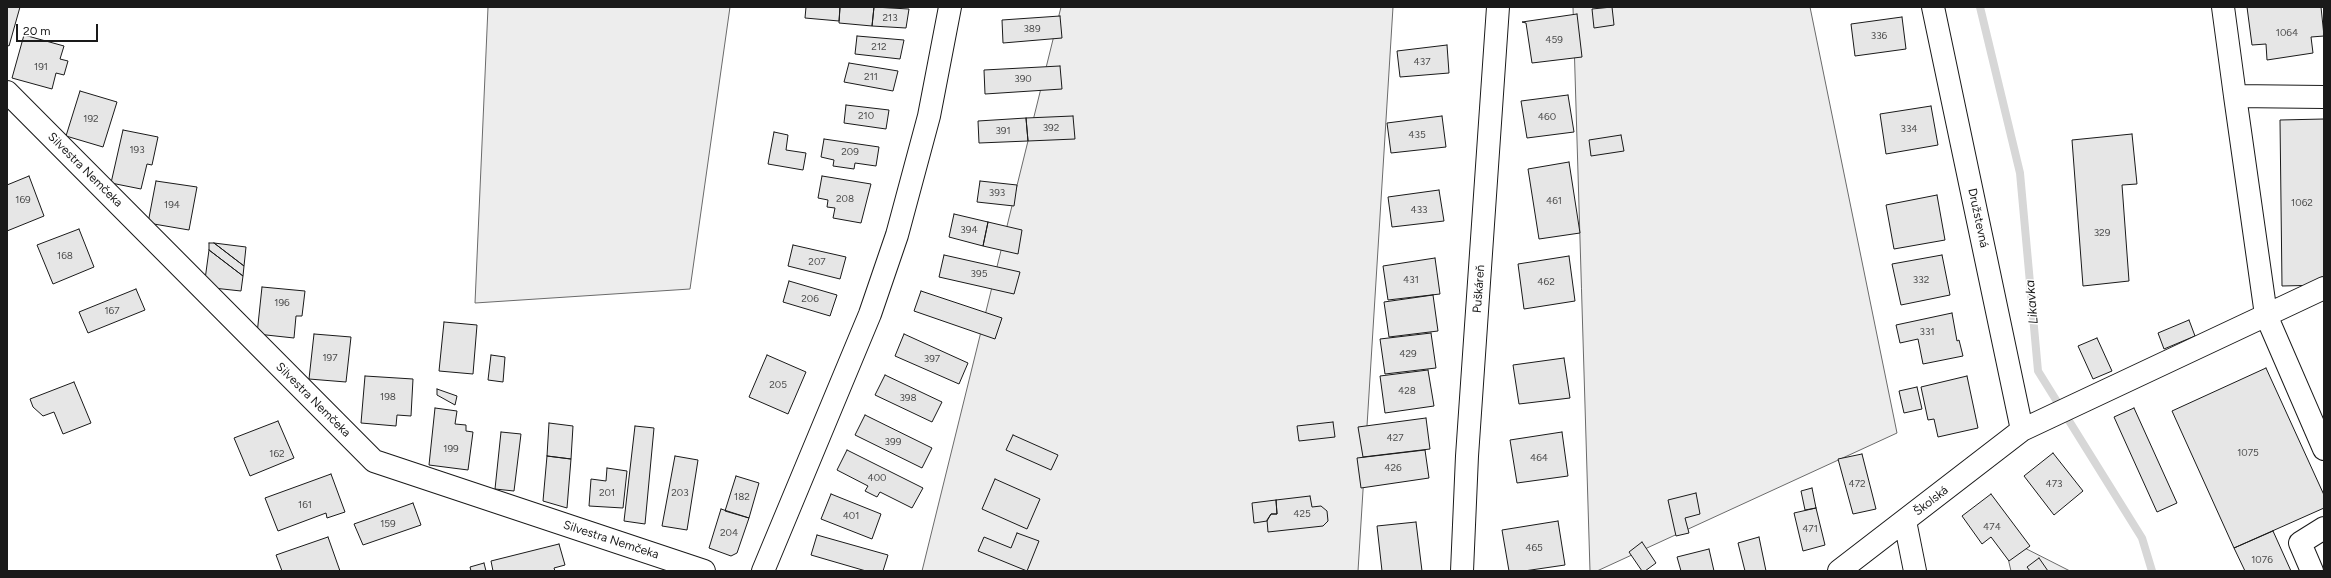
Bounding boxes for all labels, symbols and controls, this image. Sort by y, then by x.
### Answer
house number: 213 [882,12,898,24]
scale bar [18,16,100,42]
house number: 389 [1023,23,1041,35]
text: 20 m [23,24,51,38]
house number: 1064 [2276,27,2298,39]
house number: 336 [1871,30,1887,42]
house number: 459 [1545,34,1563,46]
house number: 212 [871,41,887,53]
house number: 437 [1413,56,1431,68]
house number: 191 [34,61,48,73]
house number: 211 [864,71,878,83]
house number: 390 [1014,73,1032,85]
house number: 210 [858,110,874,122]
house number: 460 [1538,111,1556,123]
house number: 192 [83,113,99,125]
house number: 392 [1043,122,1059,134]
house number: 334 [1900,123,1918,135]
house number: 391 [995,125,1011,137]
house number: 435 [1408,129,1426,141]
street label: Silvestra Nemčeka [45,130,125,210]
house number: 193 [129,144,145,156]
house number: 209 [841,146,859,158]
house number: 393 [989,187,1005,199]
street label: Družstevná [1965,187,1991,249]
house number: 208 [836,193,854,205]
house number: 169 [15,194,31,206]
house number: 461 [1546,195,1562,207]
house number: 1062 [2291,197,2313,209]
house number: 194 [164,199,180,211]
house number: 433 [1410,204,1428,216]
house number: 394 [960,224,978,236]
house number: 329 [2094,227,2110,239]
house number: 168 [57,250,73,262]
house number: 207 [808,256,826,268]
street label: Puškáreň [1470,264,1488,314]
house number: 395 [971,268,987,280]
house number: 431 [1403,274,1419,286]
house number: 332 [1913,274,1929,286]
house number: 462 [1537,276,1555,288]
water label: Likavka [2022,279,2042,325]
house number: 206 [801,293,819,305]
house number: 196 [274,297,290,309]
house number: 167 [104,305,120,317]
house number: 331 [1919,326,1935,338]
house number: 429 [1399,348,1417,360]
house number: 197 [322,352,338,364]
house number: 397 [924,353,940,365]
street label: Silvestra Nemčeka [273,360,353,440]
house number: 205 [769,379,787,391]
house number: 428 [1398,385,1416,397]
house number: 198 [380,391,396,403]
house number: 398 [899,392,917,404]
house number: 427 [1386,432,1404,444]
house number: 399 [885,436,901,448]
house number: 199 [443,443,459,455]
house number: 1075 [2237,447,2259,459]
house number: 162 [269,448,285,460]
house number: 464 [1530,452,1548,464]
house number: 426 [1384,462,1402,474]
house number: 400 [867,472,887,484]
house number: 472 [1848,478,1866,490]
house number: 473 [2045,478,2063,490]
street label: Školská [1911,483,1951,519]
house number: 201 [599,487,615,499]
house number: 203 [671,487,689,499]
house number: 182 [734,491,750,503]
house number: 161 [298,499,312,511]
house number: 425 [1293,508,1311,520]
house number: 401 [843,510,859,522]
house number: 159 [380,518,396,530]
street label: Silvestra Nemčeka [561,518,661,562]
house number: 474 [1983,521,2001,533]
house number: 471 [1802,523,1818,535]
house number: 204 [720,527,738,539]
house number: 465 [1525,542,1543,554]
house number: 1076 [2251,554,2273,566]

